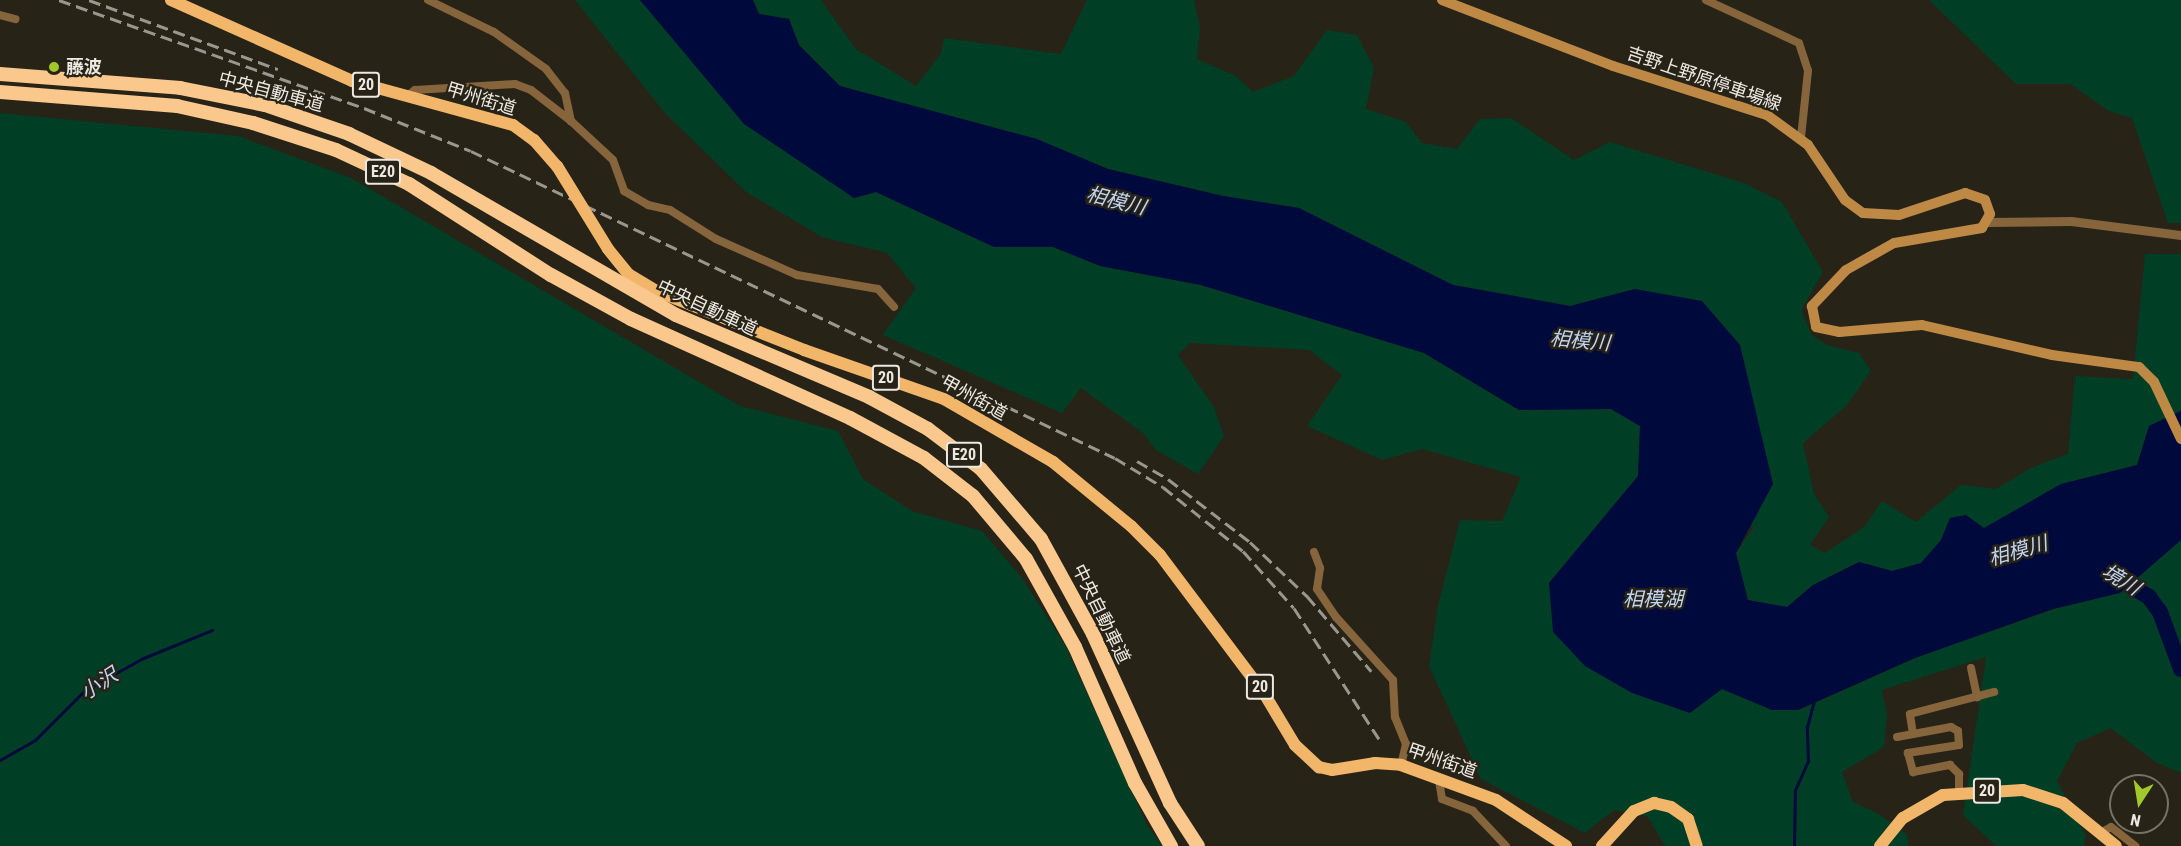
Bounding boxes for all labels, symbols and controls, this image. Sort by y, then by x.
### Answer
street label: 吉野上野原停車場線 [1624,42,1784,116]
place label: 藤波 [66,56,102,78]
marker: 藤波 [47,60,61,74]
street label: 中央自動車道 [216,68,326,116]
road number: 20 [351,72,381,98]
street label: 甲州街道 [443,78,519,120]
road number: E20 [364,159,403,185]
water label: 相模川 [1084,182,1148,220]
street label: 中央自動車道 [653,275,761,341]
water label: 相模川 [1549,326,1611,356]
road number: 20 [871,365,901,391]
street label: 甲州街道 [937,371,1011,425]
road number: E20 [944,442,984,468]
water label: 相模川 [1986,531,2050,571]
water label: 境川 [2098,559,2144,601]
street label: 中央自動車道 [1068,561,1134,667]
water label: 相模湖 [1623,587,1683,611]
water label: 小沢 [76,663,122,705]
road number: 20 [1245,674,1275,700]
street label: 甲州街道 [1404,739,1480,783]
north arrow [2109,774,2169,834]
road number: 20 [1972,778,2002,804]
text: N [2129,810,2142,830]

